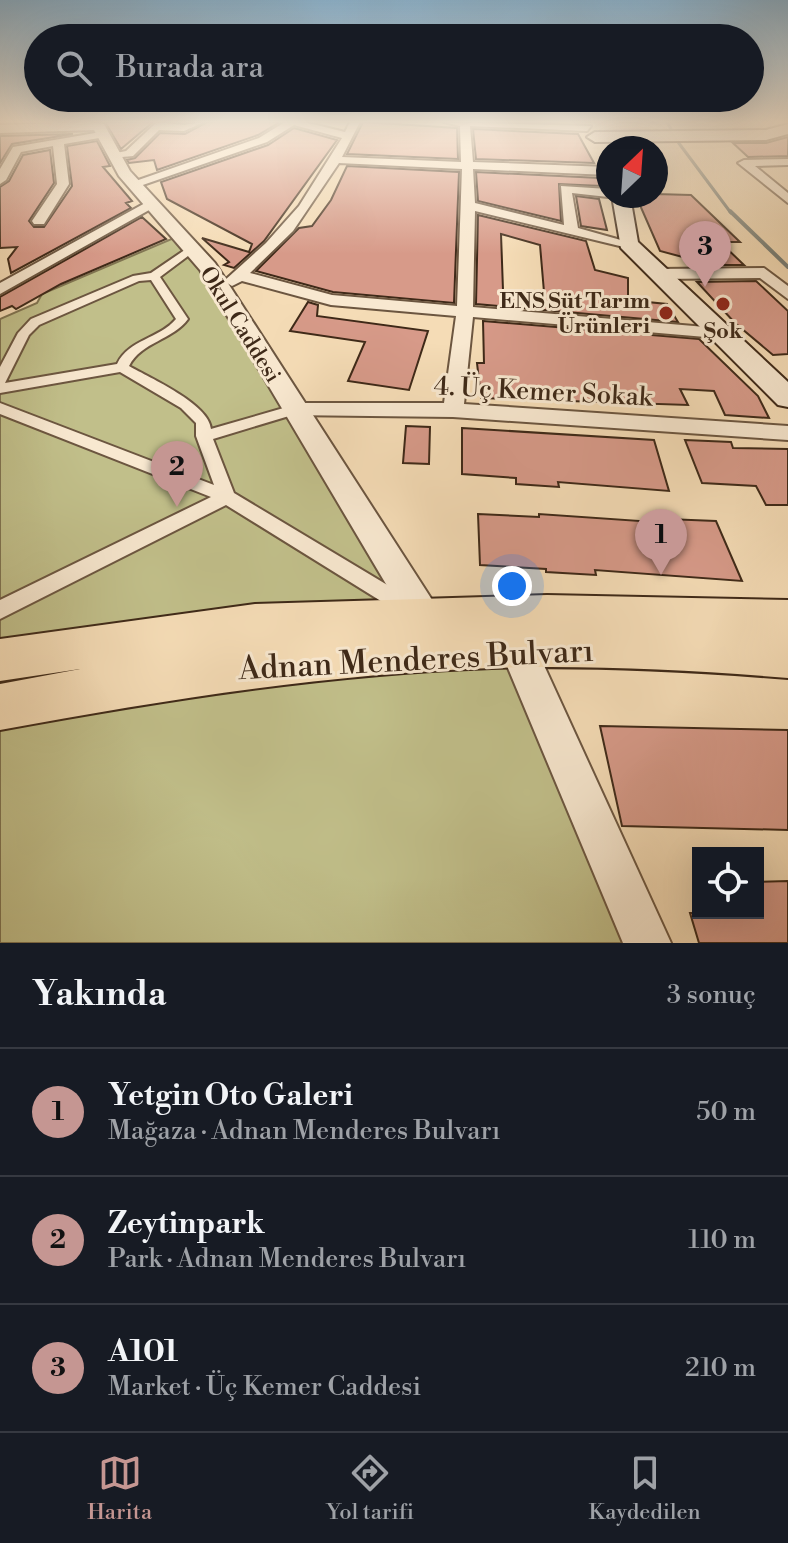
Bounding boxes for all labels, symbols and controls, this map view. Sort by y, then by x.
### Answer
search box [24,24,764,112]
icon: search [52,46,96,90]
text: Burada ara [116,49,264,87]
north arrow [596,136,668,208]
pin: 3 [679,221,731,287]
street label: Okul Caddesi [193,262,286,388]
place label: ENS Süt Tarım Ürünleri [500,288,650,340]
marker: Şok [714,295,732,313]
marker: ENS Süt Tarım Ürünleri [657,304,675,322]
place label: Şok [703,318,743,345]
street label: 4. Üç Kemer Sokak [433,369,655,414]
pin: 2 [151,441,203,507]
pin: 1 [635,509,687,575]
your location [492,566,532,606]
street label: Adnan Menderes Bulvarı [236,631,595,689]
map controls [692,847,764,919]
button: locate [692,847,764,919]
text: Yakında [32,974,166,1016]
text: 3 sonuç [667,979,756,1011]
text: Yetgin Oto Galeri [108,1077,353,1115]
text: 1 [52,1096,64,1128]
text: 50 m [696,1096,756,1128]
text: Mağaza · Adnan Menderes Bulvarı [108,1115,500,1147]
text: Zeytinpark [108,1205,265,1243]
text: 2 [50,1224,66,1256]
text: 110 m [688,1224,756,1256]
text: Park · Adnan Menderes Bulvarı [108,1243,466,1275]
text: A101 [108,1333,178,1371]
text: 3 [50,1352,66,1384]
text: 210 m [685,1352,756,1384]
text: Market · Üç Kemer Caddesi [108,1371,421,1403]
tab: Harita [87,1451,152,1526]
tab: Yol tarifi [327,1451,414,1526]
tab: Kaydedilen [588,1451,701,1526]

